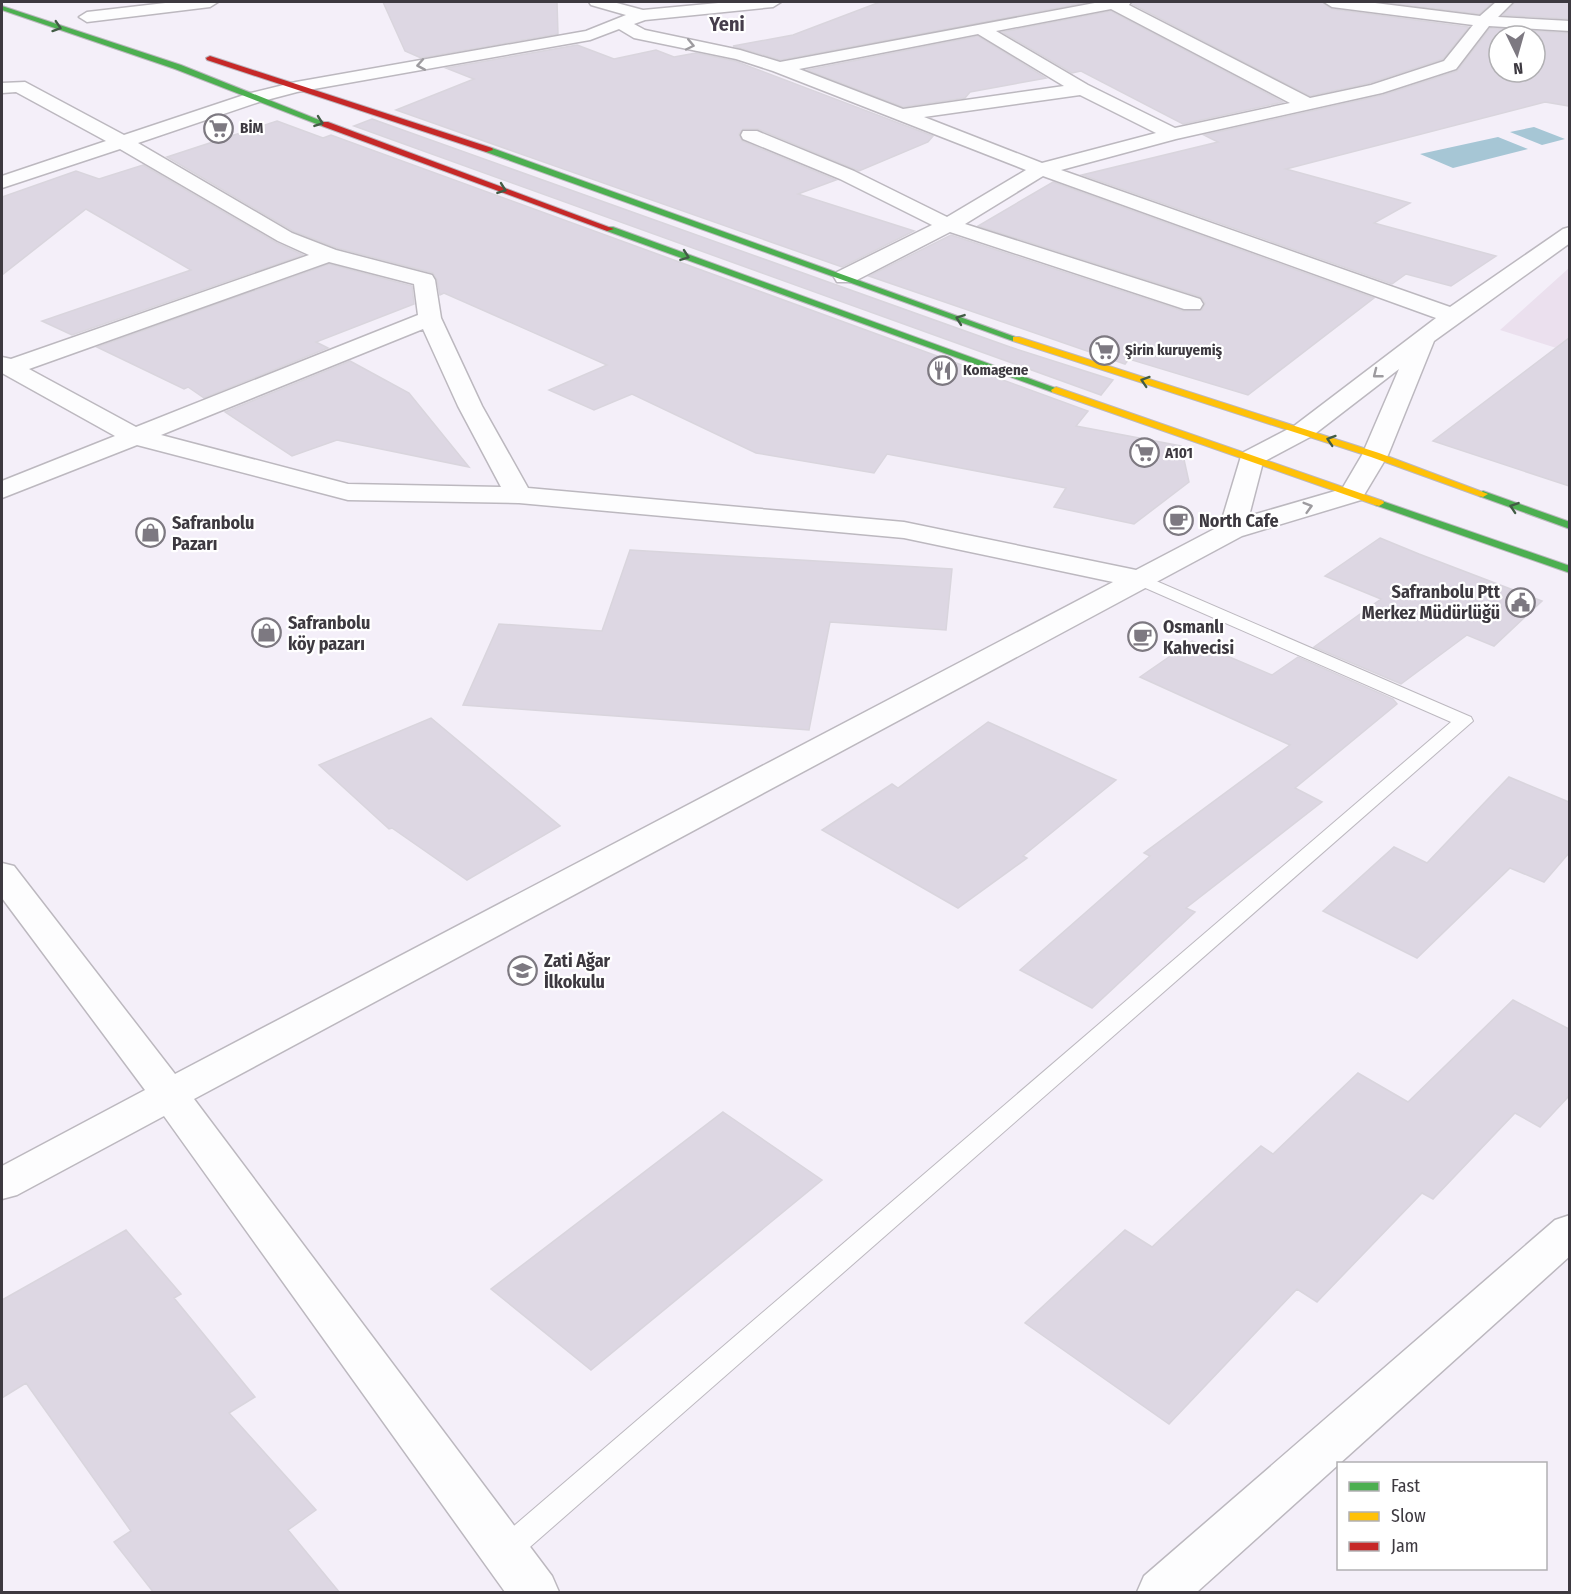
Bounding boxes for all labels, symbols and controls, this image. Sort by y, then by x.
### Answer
district label: Yeni [708,12,745,36]
one-way arrow [51,20,62,32]
north arrow [1487,24,1547,84]
one-way arrow [685,38,695,51]
one-way arrow [417,58,426,70]
text: N [1513,59,1524,78]
supermarket icon: BİM [203,112,235,144]
one-way arrow [313,115,324,128]
place label: BİM [240,119,263,137]
one-way arrow [496,182,507,195]
one-way arrow [680,248,690,261]
one-way arrow [956,313,966,326]
supermarket icon: Şirin kuruyemiş [1088,334,1120,366]
place label: Şirin kuruyemiş [1125,341,1223,360]
restaurant icon: Komagene [926,354,958,386]
place label: Komagene [963,361,1029,379]
one-way arrow [1373,367,1384,378]
one-way arrow [1140,375,1151,388]
one-way arrow [1326,435,1337,448]
supermarket icon: A101 [1128,437,1160,469]
place label: A101 [1164,444,1193,462]
one-way arrow [1302,502,1313,514]
one-way arrow [1509,502,1520,515]
cafe icon: North Cafe [1162,505,1194,537]
place label: North Cafe [1199,510,1279,532]
place label: Safranbolu Pazarı [172,512,254,555]
shop icon: Safranbolu Pazarı [135,517,167,549]
place label: Safranbolu Ptt Merkez Müdürlüğü [1362,581,1501,624]
public building icon: Safranbolu Ptt Merkez Müdürlüğü [1505,586,1537,618]
place label: Safranbolu köy pazarı [288,612,370,655]
place label: Osmanlı Kahvecisi [1163,616,1234,659]
shop icon: Safranbolu köy pazarı [251,617,283,649]
cafe icon: Osmanlı Kahvecisi [1126,621,1158,653]
place label: Zati Ağar İlkokulu [544,950,611,993]
school or university icon: Zati Ağar İlkokulu [507,955,539,987]
legend [1337,1462,1547,1570]
text: Fast [1391,1475,1420,1497]
text: Slow [1391,1505,1426,1527]
text: Jam [1391,1535,1419,1557]

